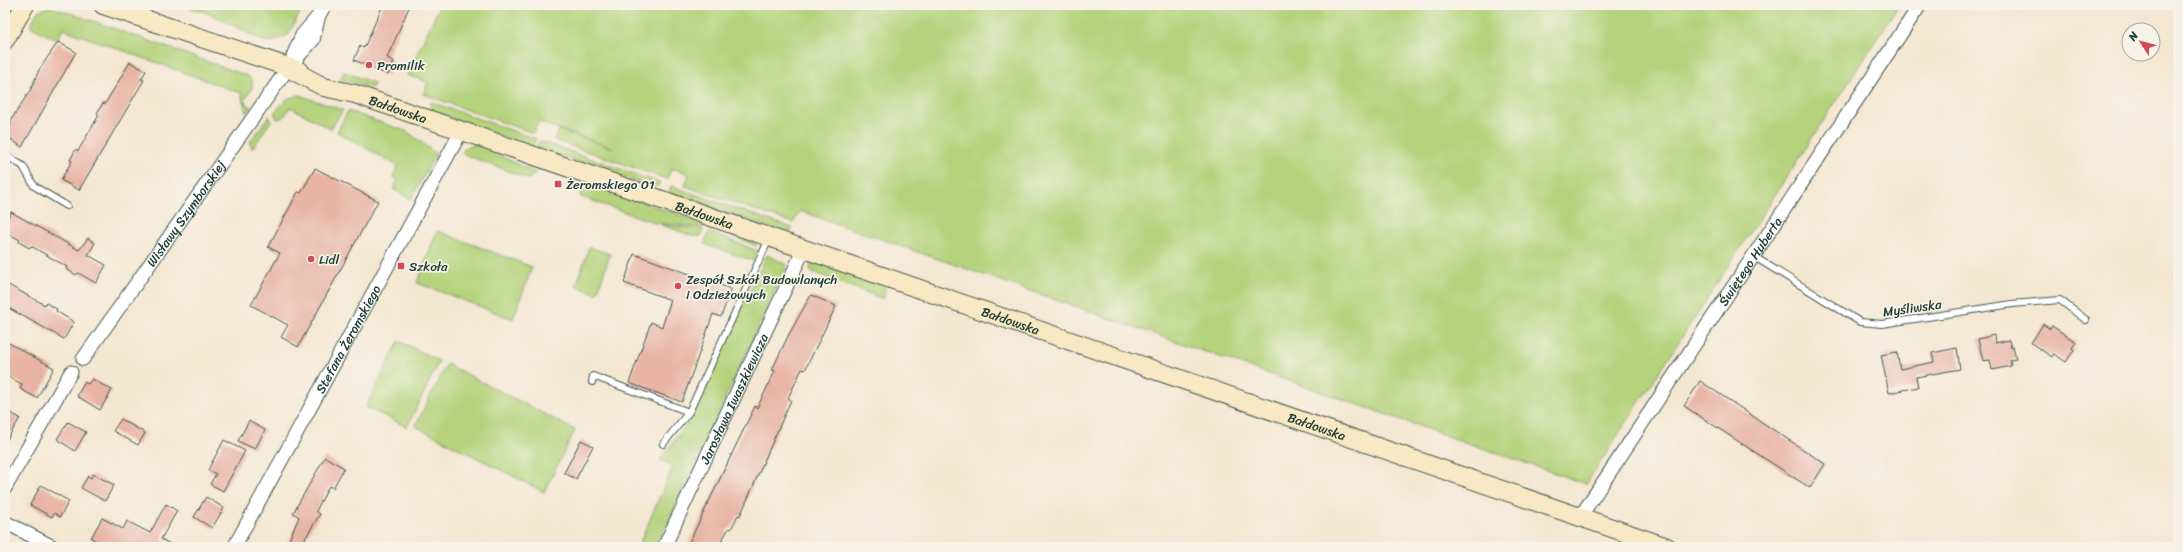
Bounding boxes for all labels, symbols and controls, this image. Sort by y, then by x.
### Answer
north arrow [2121,22,2161,62]
text: N [2123,27,2143,46]
place label: Promilik [377,54,425,77]
marker: Promilik [364,60,374,70]
street label: Bałdowska [366,88,431,130]
street label: Wisławy Szymborskiej [140,155,232,272]
place label: Żeromskiego 01 [566,173,655,196]
marker: Żeromskiego 01 [553,179,563,189]
street label: Bałdowska [672,194,737,235]
street label: Świętego Huberta [1712,211,1788,311]
place label: Lidl [319,248,339,271]
marker: Lidl [306,254,316,264]
place label: Szkoła [409,255,448,278]
marker: Szkoła [396,261,406,271]
place label: Zespół Szkół Budowlanych i Odzieżowych [686,268,837,306]
street label: Stefana Żeromskiego [309,280,387,398]
marker: Zespół Szkół Budowlanych i Odzieżowych [673,281,683,291]
street label: Myśliwska [1881,292,1943,323]
street label: Bałdowska [978,300,1043,341]
street label: Jarosława Iwaszkiewicza [693,329,775,469]
street label: Bałdowska [1285,405,1349,447]

